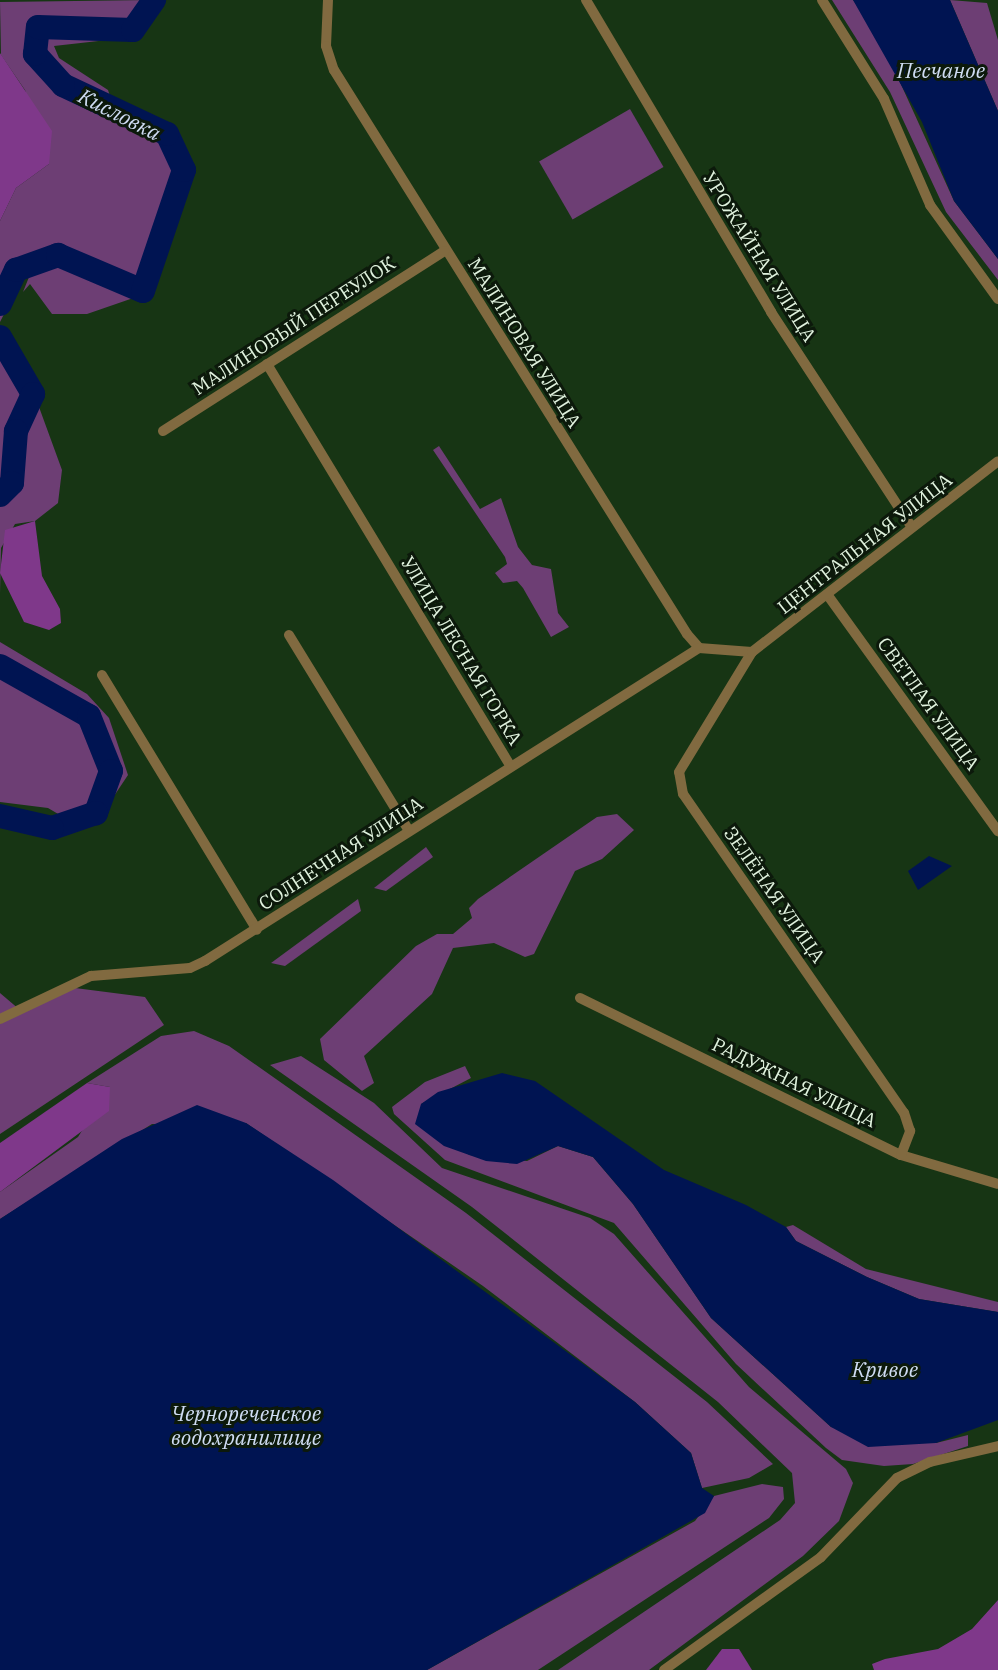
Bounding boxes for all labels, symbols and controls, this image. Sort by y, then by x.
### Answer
water label: Песчаное [897,57,985,83]
water label: Кисловка [75,83,165,145]
street label: УРОЖАЙНАЯ УЛИЦА [697,168,821,346]
street label: МАЛИНОВЫЙ ПЕРЕУЛОК [188,252,400,400]
street label: МАЛИНОВАЯ УЛИЦА [462,254,586,432]
street label: ЦЕНТРАЛЬНАЯ УЛИЦА [773,469,957,619]
street label: УЛИЦА ЛЕСНАЯ ГОРКА [396,553,526,749]
street label: СВЕТЛАЯ УЛИЦА [872,633,984,775]
street label: СОЛНЕЧНАЯ УЛИЦА [255,792,427,916]
street label: ЗЕЛЁНАЯ УЛИЦА [719,823,829,967]
street label: РАДУЖНАЯ УЛИЦА [708,1033,880,1133]
water label: Кривое [852,1356,918,1382]
water label: Чернореченское водохранилище [171,1400,321,1450]

